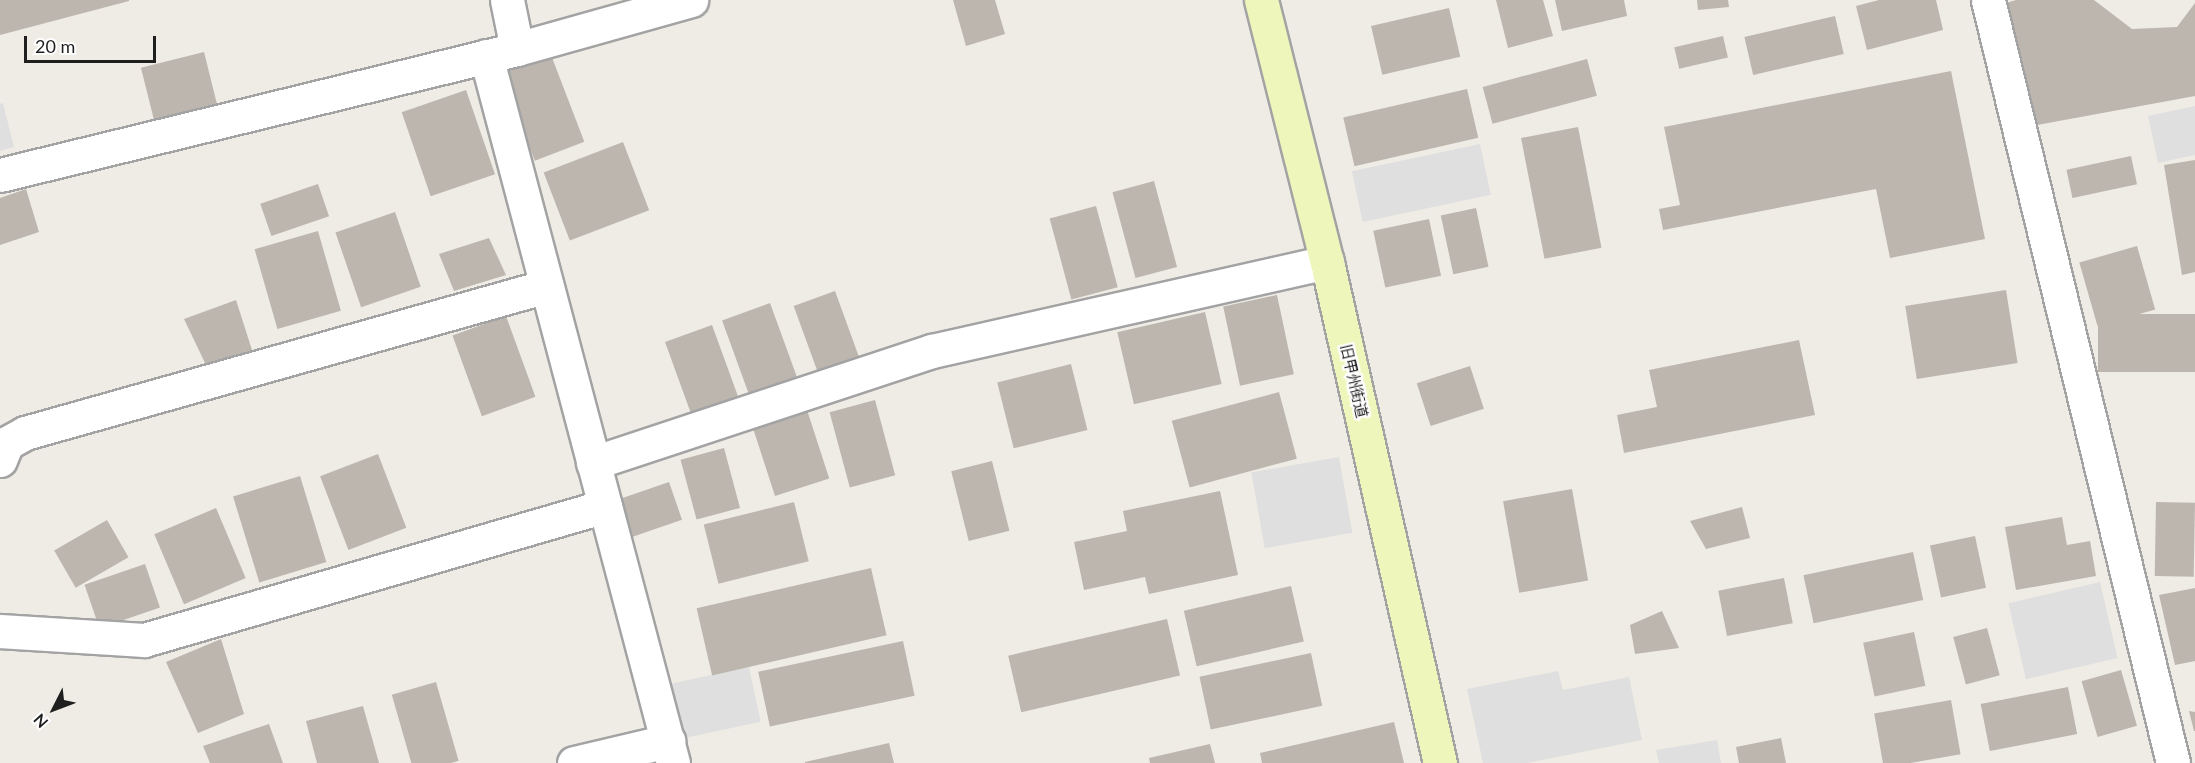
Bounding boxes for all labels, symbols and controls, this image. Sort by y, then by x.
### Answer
scale bar [27,24,159,62]
text: 20 m [35,35,75,57]
street label: 旧甲州街道 [1337,342,1371,420]
north arrow [24,679,84,739]
text: N [29,710,51,732]

